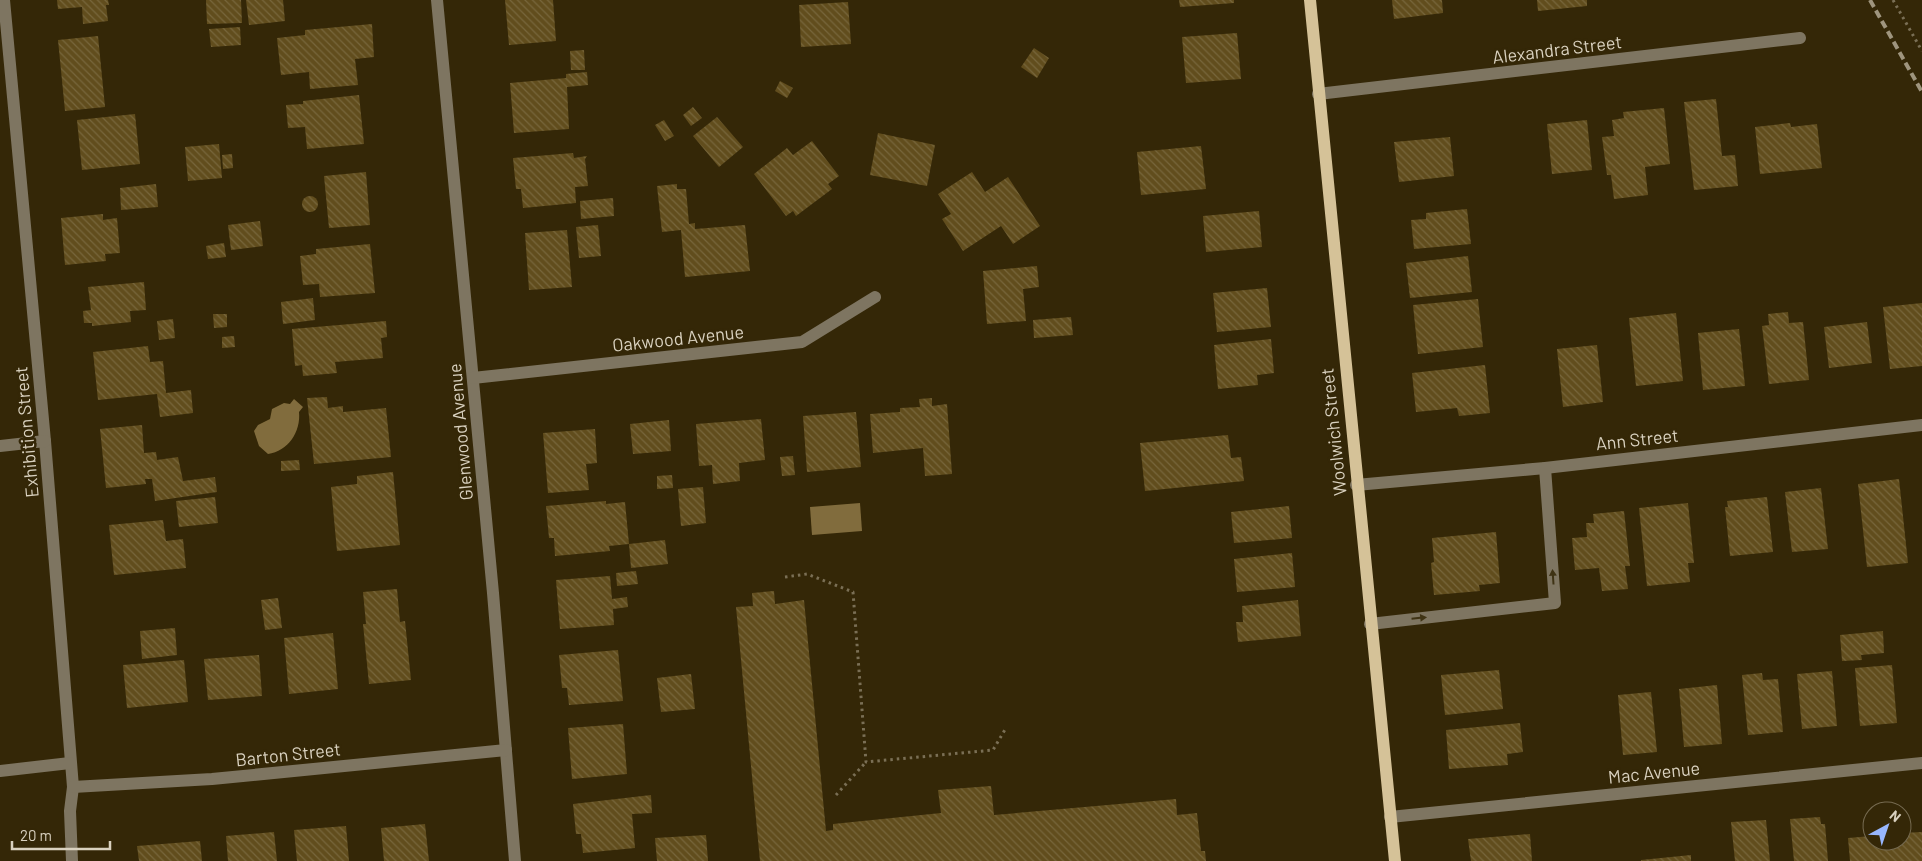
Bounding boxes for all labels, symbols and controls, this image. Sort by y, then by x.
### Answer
street label: Alexandra Street [1491,30,1623,68]
street label: Oakwood Avenue [611,320,745,356]
street label: Glenwood Avenue [443,363,477,501]
street label: Exhibition Street [9,365,43,499]
street label: Woolwich Street [1315,367,1351,497]
street label: Ann Street [1595,424,1679,454]
one-way arrow [1548,569,1556,585]
one-way arrow [1411,614,1427,622]
street label: Barton Street [234,738,342,770]
street label: Mac Avenue [1607,756,1701,788]
north arrow [1862,801,1912,851]
text: N [1887,806,1905,825]
scale bar [12,818,110,850]
text: 20 m [20,826,52,844]

